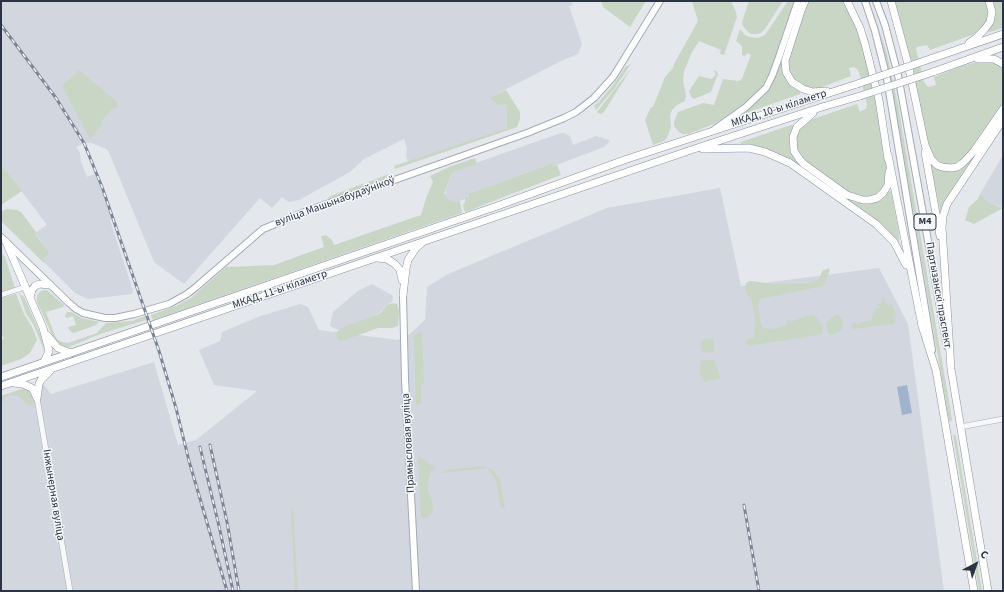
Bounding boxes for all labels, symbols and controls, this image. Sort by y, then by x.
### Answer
street label: МКАД, 10-ы кіламетр [730,87,828,131]
street label: вуліца Машынабудаўнікоў [273,174,397,230]
road number: М4 [914,214,936,230]
street label: Партызанскі праспект [922,241,954,349]
street label: МКАД, 11-ы кіламетр [231,268,329,312]
street label: Прамысловая вуліца [400,393,418,493]
street label: Інжынерная вуліца [39,448,67,542]
north arrow [956,544,996,584]
text: С [977,547,992,562]

